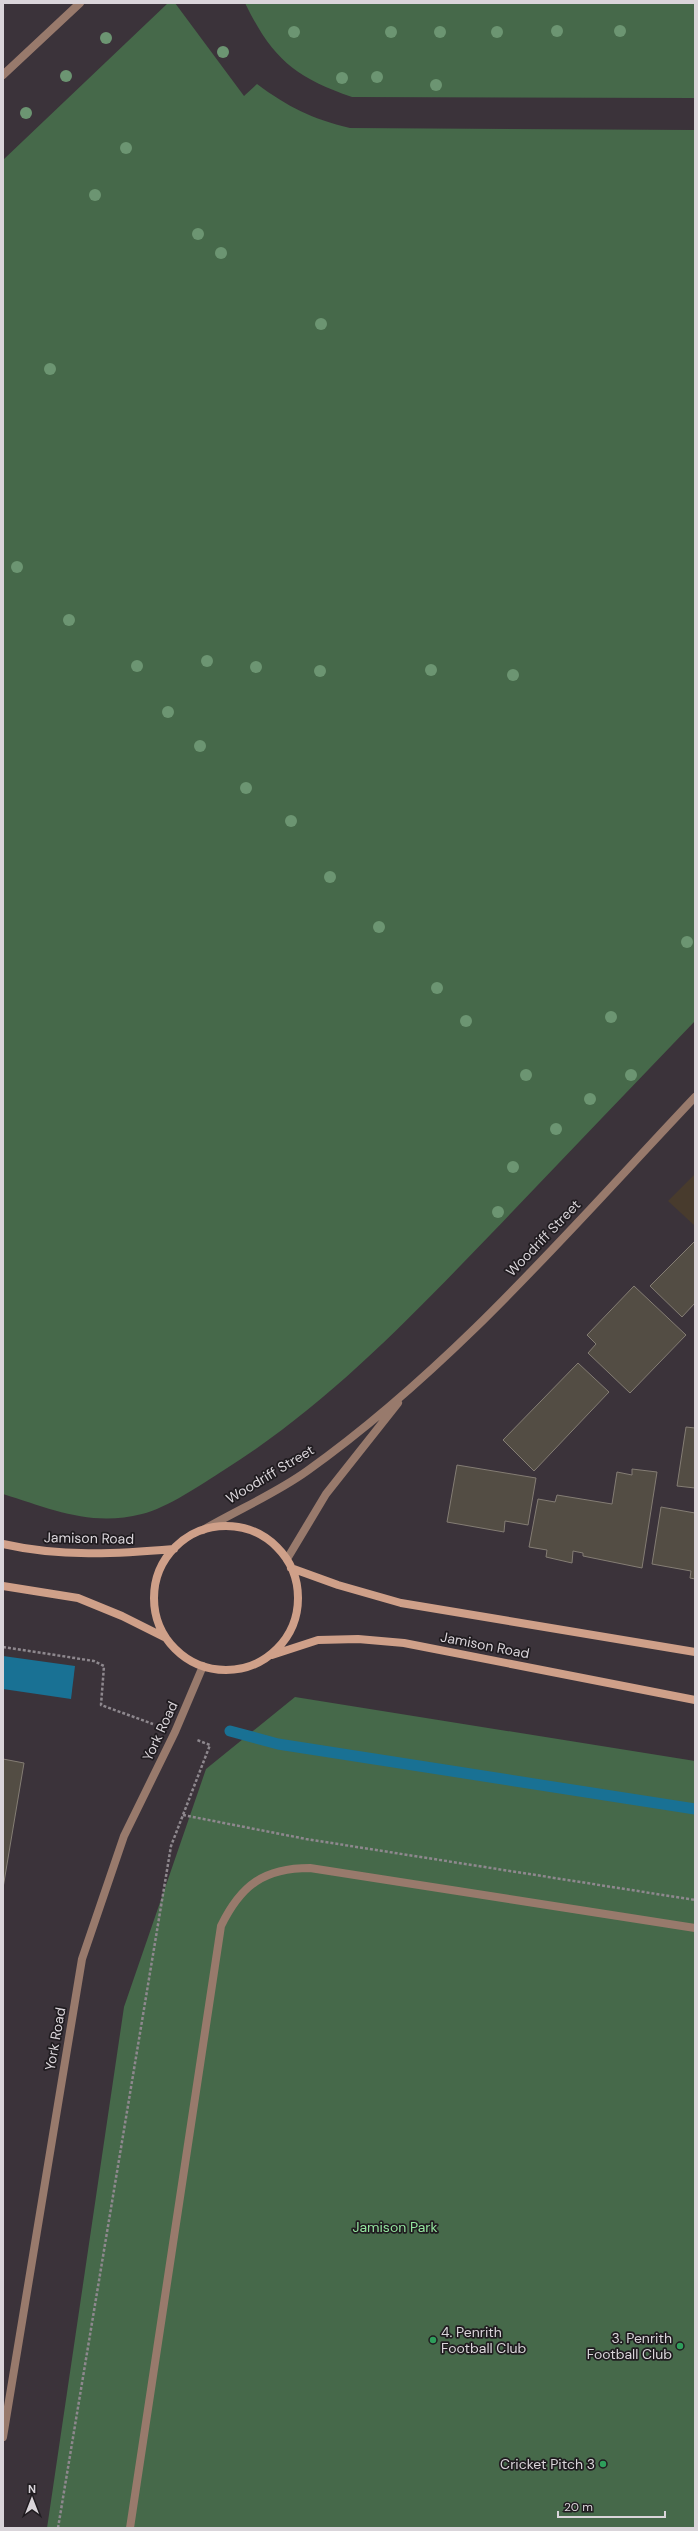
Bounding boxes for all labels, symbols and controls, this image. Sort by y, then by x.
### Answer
street label: Woodriff Street [502,1196,584,1280]
street label: Woodriff Street [223,1441,317,1507]
street label: Jamison Road [44,1528,134,1548]
street label: Jamison Road [439,1628,531,1662]
street label: York Road [138,1698,182,1764]
street label: York Road [41,2006,69,2072]
park label: Jamison Park [352,2218,438,2236]
place label: 4. Penrith Football Club [441,2323,527,2357]
place label: 3. Penrith Football Club [587,2329,672,2363]
marker: 4. Penrith Football Club [428,2335,438,2345]
marker: 3. Penrith Football Club [675,2341,685,2351]
place label: Cricket Pitch 3 [500,2455,595,2473]
marker: Cricket Pitch 3 [598,2459,608,2469]
north arrow [12,2479,52,2519]
text: N [28,2482,36,2496]
scale bar [558,2493,665,2519]
text: 20 m [564,2499,593,2515]

